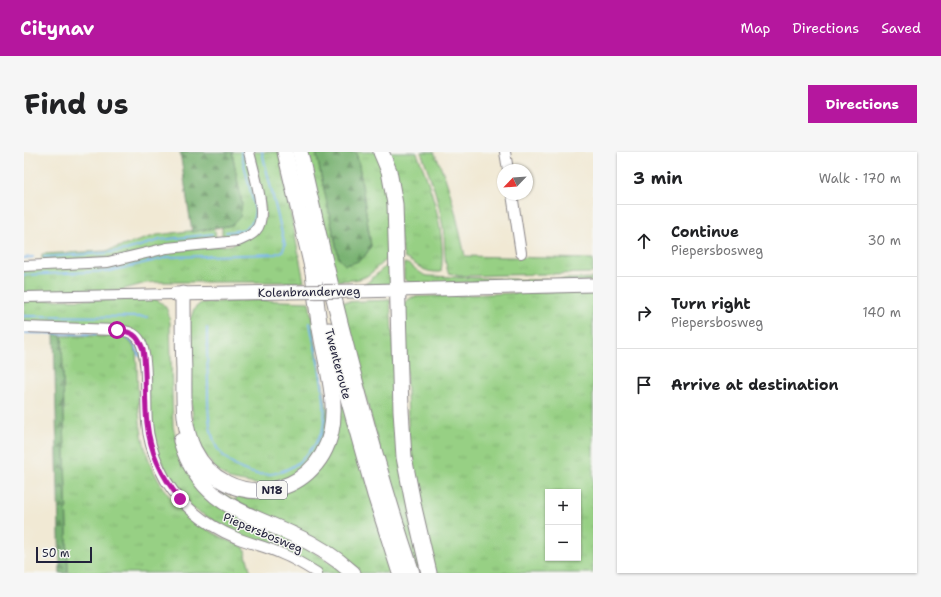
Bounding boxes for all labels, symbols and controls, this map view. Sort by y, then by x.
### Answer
text: Citynav [20,16,94,41]
text: Map [741,19,771,37]
text: Directions [793,19,859,37]
text: Saved [881,19,921,37]
text: Find us [24,85,129,123]
button: Directions [808,85,917,123]
north arrow [497,164,533,200]
text: 3 min [633,167,683,189]
text: Walk · 170 m [819,170,901,187]
text: Continue [671,222,739,242]
icon: ahead [633,230,655,252]
text: 30 m [867,232,901,249]
text: Piepersbosweg [671,242,763,259]
street label: Kolenbranderweg [258,283,360,301]
text: Turn right [671,294,751,314]
icon: right [633,302,655,324]
text: 140 m [862,304,901,321]
text: Piepersbosweg [671,314,763,331]
route start [108,321,126,339]
street label: Twenteroute [321,327,355,401]
icon: arrive [633,374,655,396]
text: Arrive at destination [671,375,839,395]
road number: N18 [257,481,287,499]
map controls [545,489,581,561]
button: + [545,489,581,525]
route end [171,490,189,508]
street label: Piepersbosweg [221,509,305,557]
button: − [545,525,581,561]
scale bar [36,545,92,564]
text: 50 m [42,546,70,561]

